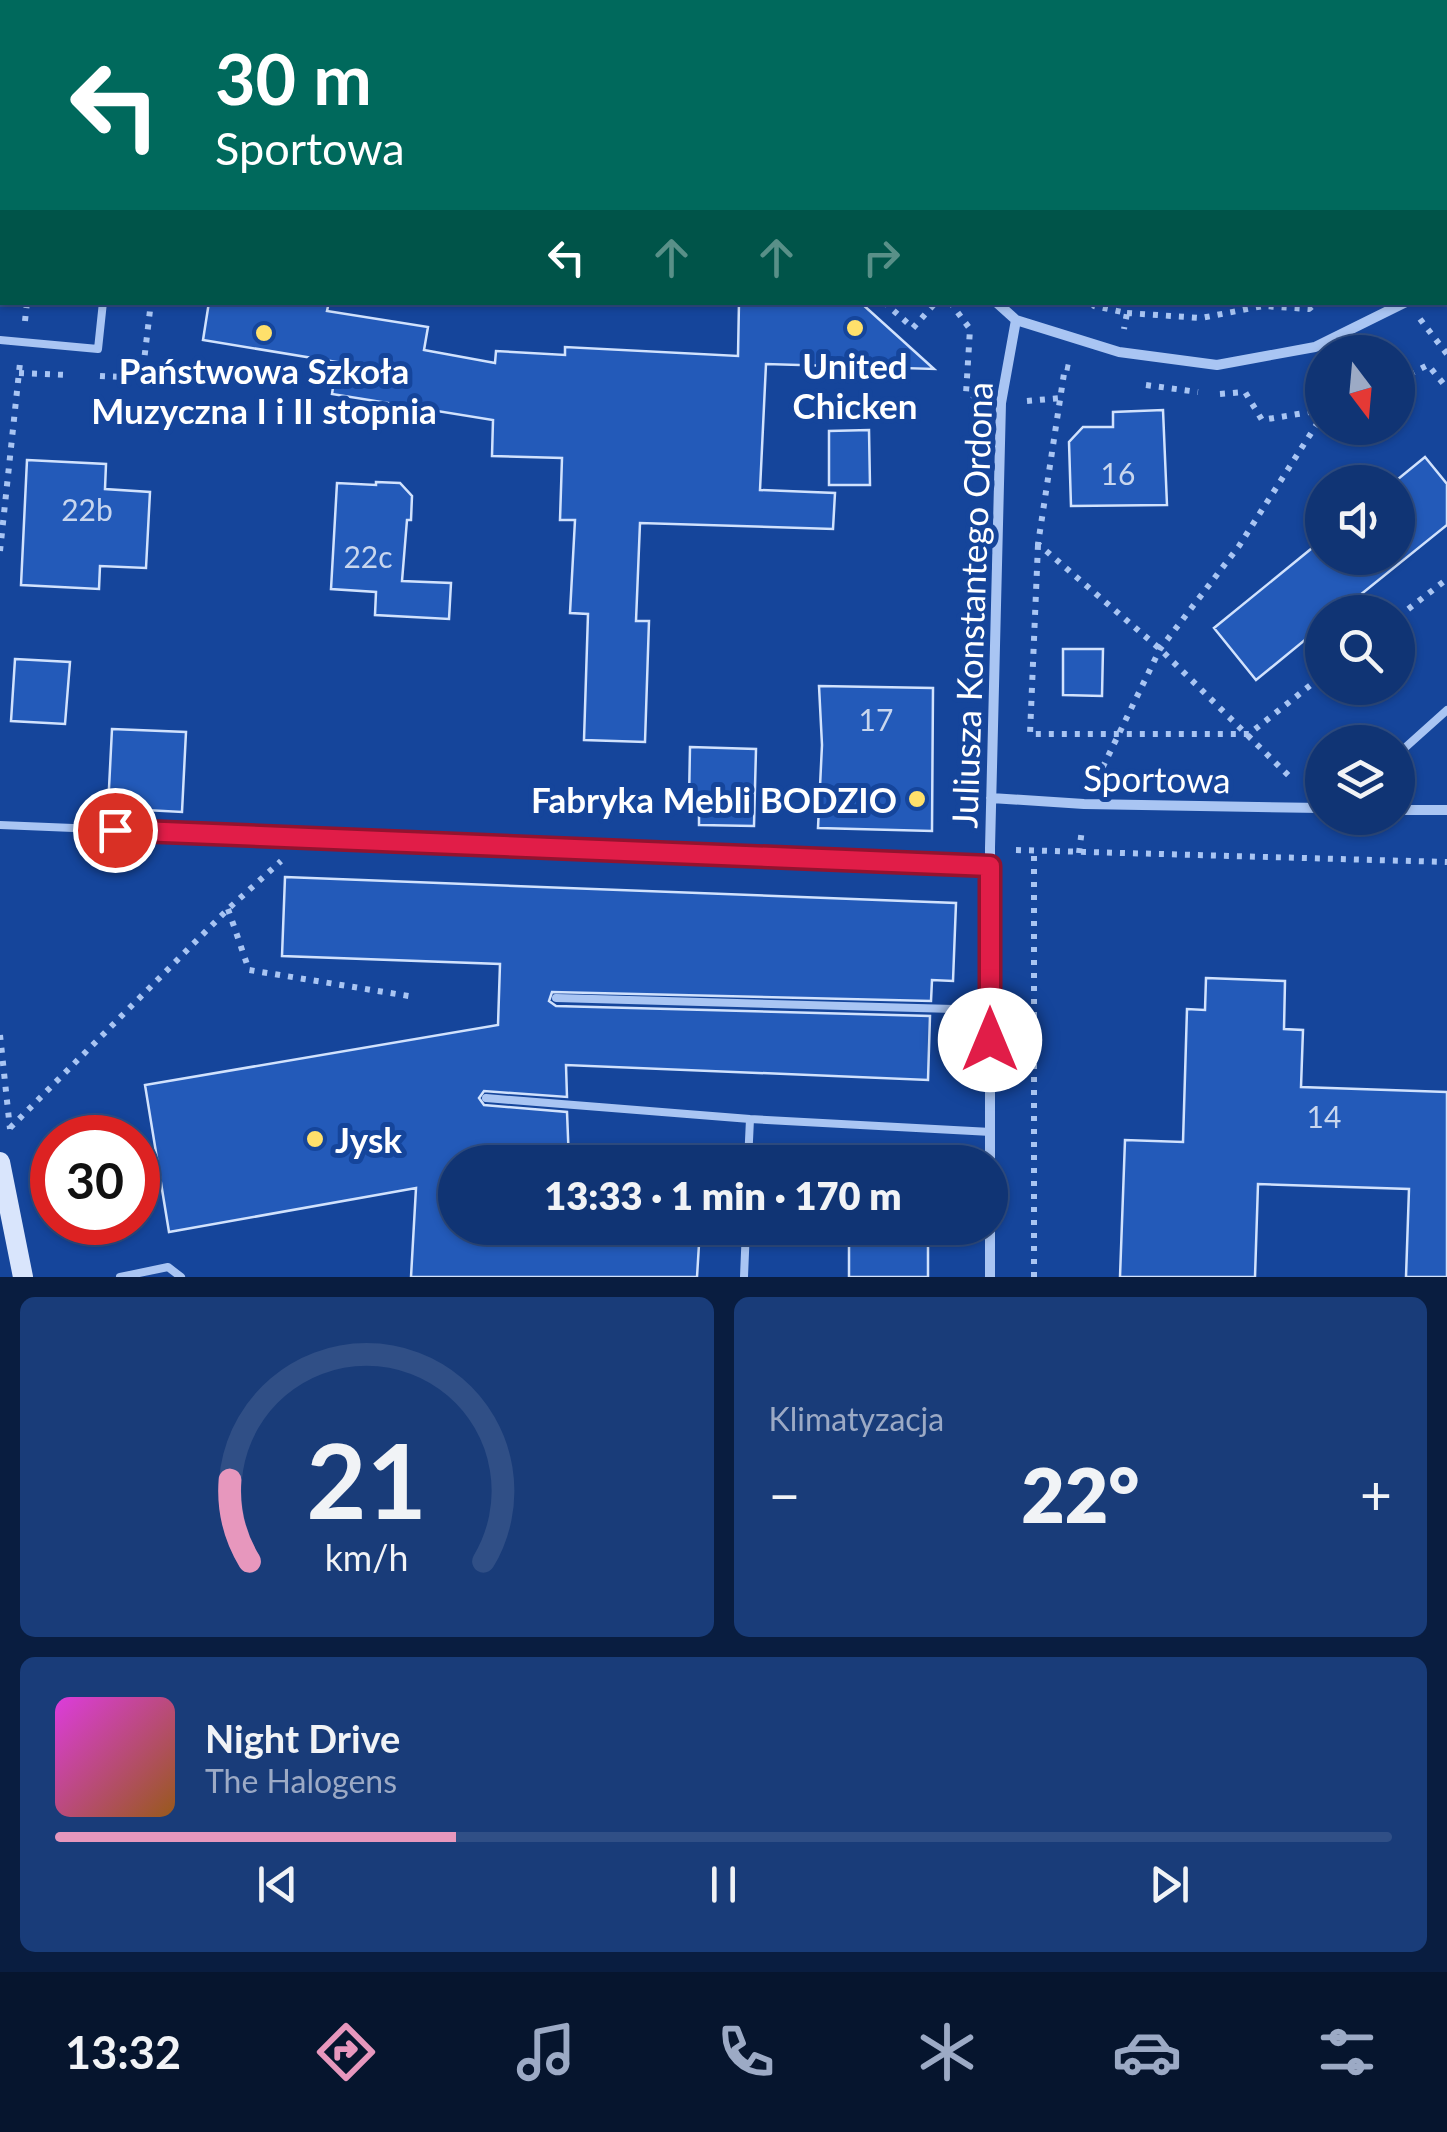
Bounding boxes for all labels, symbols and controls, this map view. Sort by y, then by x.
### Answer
text: 30 m [215,36,372,120]
icon: left [50,40,180,170]
text: Sportowa [215,121,405,175]
icon: left [539,230,594,285]
icon: ahead [644,230,699,285]
icon: ahead [749,230,804,285]
icon: right [854,230,909,285]
marker: United Chicken [844,317,866,339]
marker: Państwowa Szkoła Muzyczna I i II stopnia [253,322,275,344]
north arrow [1305,335,1415,445]
map controls [1305,335,1415,835]
place label: United Chicken [793,344,917,426]
place label: Państwowa Szkoła Muzyczna I i II stopnia [91,349,437,431]
street label: Juliusza Konstantego Ordona [942,381,1000,829]
house number: 16 [1101,455,1135,491]
button: sound [1305,465,1415,575]
house number: 22b [61,491,113,527]
house number: 22c [343,538,393,574]
button: search [1305,595,1415,705]
house number: 17 [859,701,893,737]
button: layers [1305,725,1415,835]
street label: Sportowa [1083,756,1231,800]
place label: Fabryka Mebli BODZIO [531,778,897,820]
pin [73,788,158,873]
marker: Fabryka Mebli BODZIO [906,788,928,810]
icon: arrive [88,803,143,858]
position arrow [938,988,1042,1092]
house number: 14 [1307,1098,1341,1134]
speed limit sign: 30 [30,1115,160,1245]
place label: Jysk [335,1118,402,1160]
marker: Jysk [304,1128,326,1150]
text: 13:33 · 1 min · 170 m [544,1172,902,1218]
text: Klimatyzacja [769,1399,944,1438]
text: 21 [306,1416,427,1541]
text: 22° [1021,1449,1139,1539]
text: − [769,1461,800,1527]
text: + [1360,1461,1392,1527]
text: km/h [325,1536,409,1579]
text: Night Drive [205,1715,400,1761]
text: The Halogens [205,1761,397,1800]
icon: previous [250,1857,305,1912]
icon: pause [696,1857,751,1912]
icon: next [1142,1857,1197,1912]
icon: directions [311,2017,381,2087]
icon: music [511,2017,581,2087]
icon: phone [711,2017,781,2087]
icon: climate [912,2017,982,2087]
icon: car [1112,2017,1182,2087]
icon: filters [1312,2017,1382,2087]
text: 13:32 [65,2025,181,2079]

